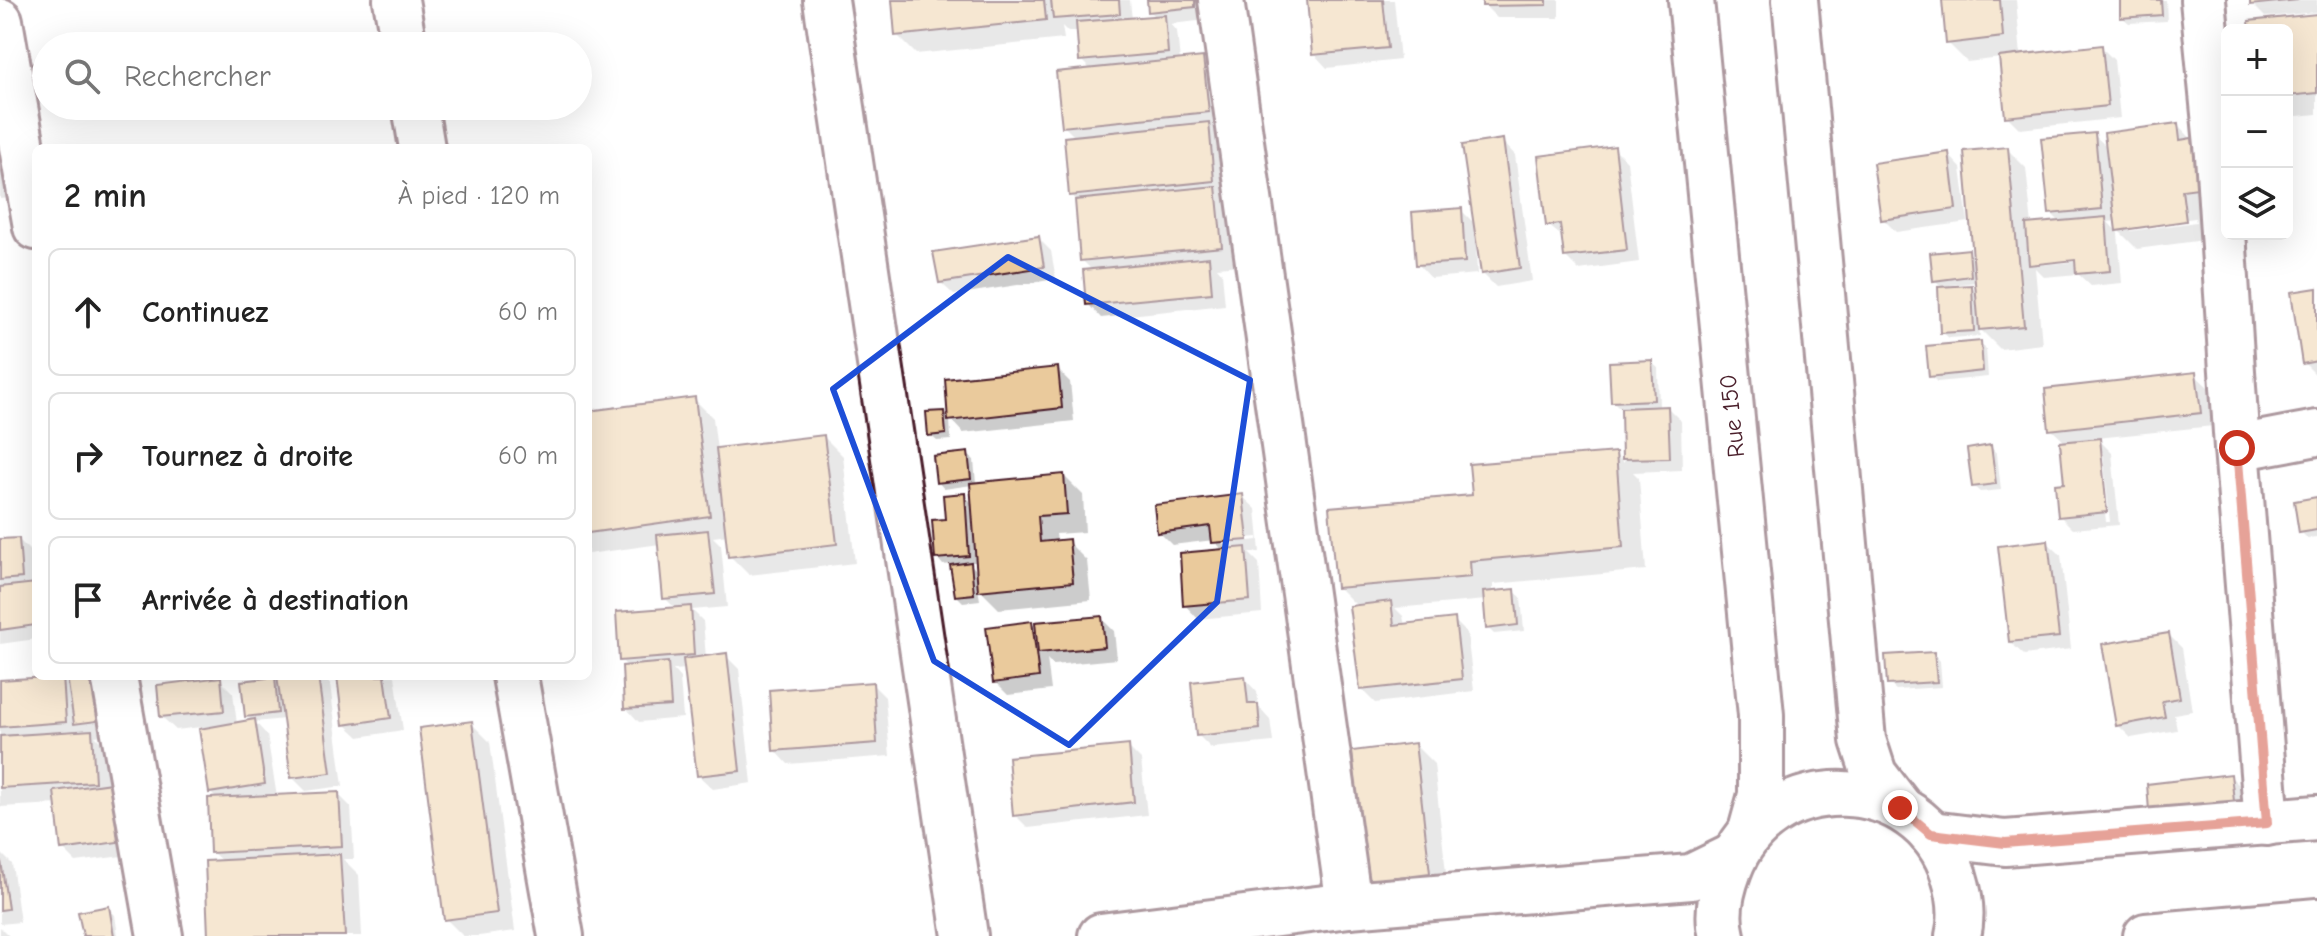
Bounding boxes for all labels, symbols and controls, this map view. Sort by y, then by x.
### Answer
map controls [2221,24,2293,240]
button: + [2221,24,2293,96]
search box [32,32,592,120]
icon: search [60,54,104,98]
text: Rechercher [124,59,271,94]
button: − [2221,96,2293,168]
button: layers [2221,168,2293,240]
text: 2 min [64,176,147,216]
text: À pied · 120 m [398,181,560,211]
icon: ahead [66,290,110,334]
text: Continuez [142,295,268,330]
text: 60 m [498,297,558,327]
street label: Rue 150 [1714,373,1750,459]
route start [2219,430,2255,466]
icon: right [66,434,110,478]
text: Tournez à droite [142,439,353,474]
text: 60 m [498,441,558,471]
icon: arrive [66,578,110,622]
text: Arrivée à destination [142,583,409,618]
route end [1882,790,1918,826]

